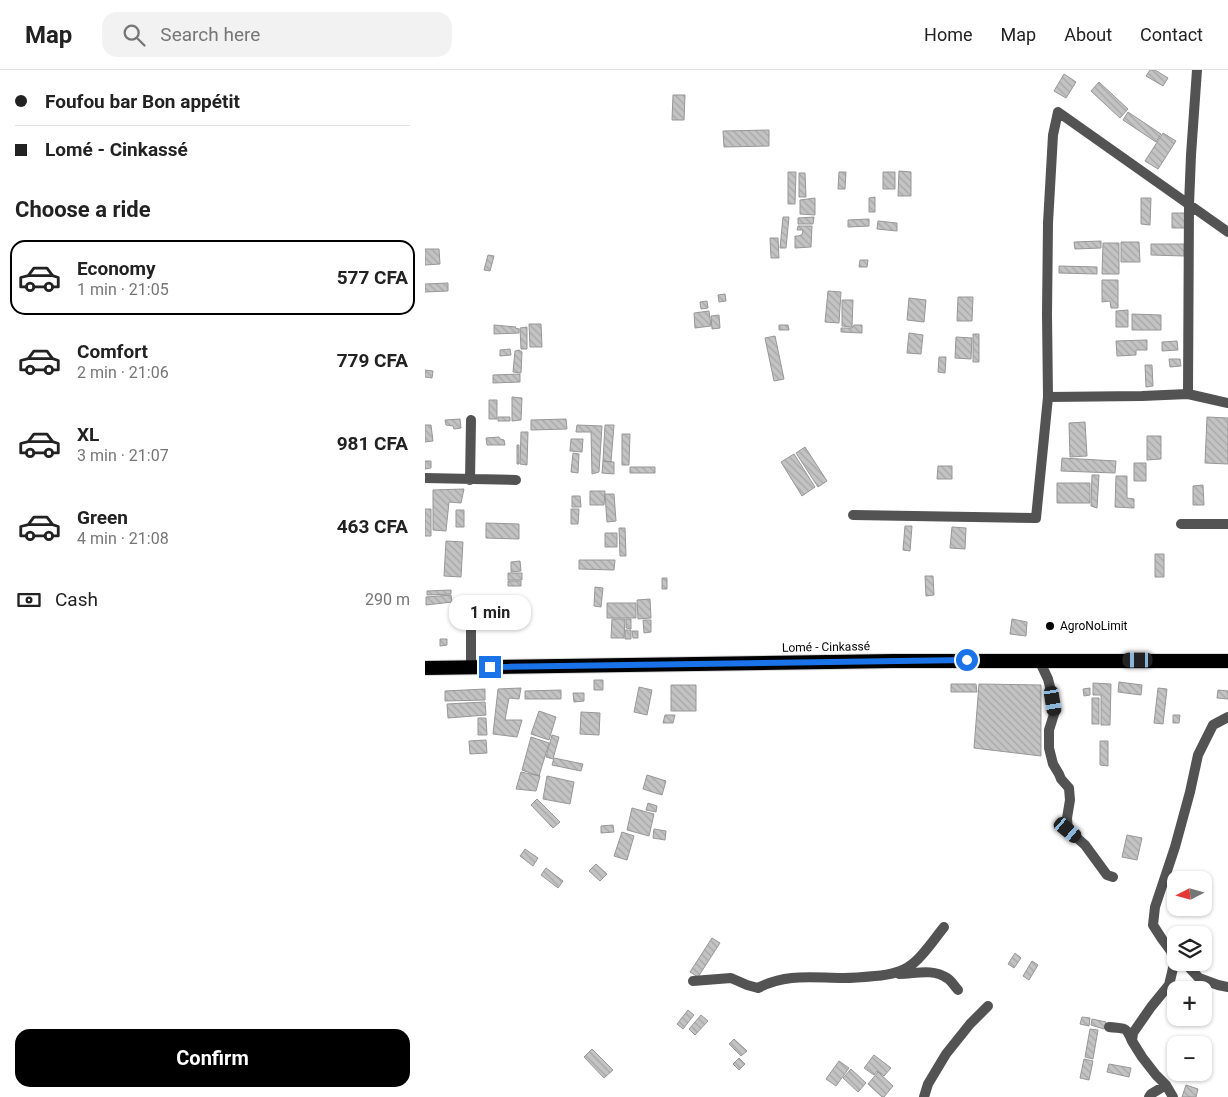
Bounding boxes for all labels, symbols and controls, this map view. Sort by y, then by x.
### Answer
search box [102,12,452,57]
text: Map [25,21,72,49]
icon: search [120,21,148,49]
text: Search here [160,23,260,46]
text: Home [924,24,973,45]
text: Map [1001,24,1036,45]
text: About [1064,24,1112,45]
text: Contact [1140,24,1203,45]
text: Foufou bar Bon appétit [45,90,240,113]
text: Lomé - Cinkassé [45,138,188,161]
text: Choose a ride [15,197,151,222]
icon: car [17,255,62,300]
text: Economy [77,257,156,280]
text: 577 CFA [337,266,408,289]
text: 1 min · 21:05 [77,280,169,299]
icon: car [17,338,62,383]
text: Comfort [77,340,148,363]
text: 779 CFA [337,349,408,372]
text: 2 min · 21:06 [77,363,169,382]
icon: car [17,421,62,466]
text: XL [77,423,99,446]
text: 981 CFA [337,432,408,455]
text: 3 min · 21:07 [77,446,169,465]
icon: car [17,504,62,549]
text: Green [77,506,128,529]
text: 463 CFA [337,515,408,538]
text: 4 min · 21:08 [77,529,169,548]
icon: cash [15,586,43,614]
text: Cash [55,588,98,611]
text: 290 m [365,590,410,609]
callout: 1 min [449,594,531,630]
text: 1 min [470,603,510,622]
place label: AgroNoLimit [1060,619,1128,633]
marker: AgroNoLimit [1044,620,1056,632]
street label: Lomé - Cinkassé [782,639,870,655]
route start [956,649,978,671]
car [1123,653,1153,668]
route end [479,656,501,678]
car [1043,685,1062,717]
car [1051,815,1084,845]
north arrow [1167,871,1213,916]
map controls [1167,871,1212,1081]
button: layers [1167,926,1212,971]
button: + [1167,981,1212,1026]
button: Confirm [15,1029,410,1087]
button: − [1167,1036,1212,1081]

